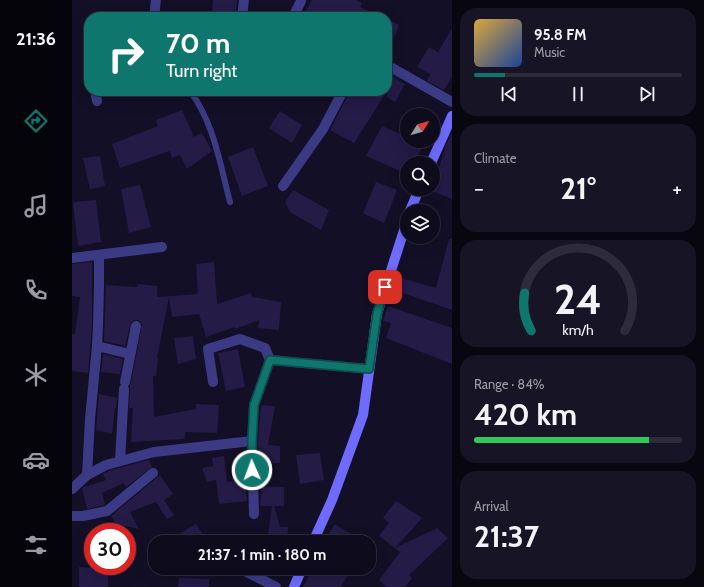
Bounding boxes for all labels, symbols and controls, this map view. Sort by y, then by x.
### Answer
text: 70 m [166,26,230,60]
text: 95.8 FM [534,26,586,44]
text: 21:36 [16,28,56,50]
icon: right [100,28,152,80]
text: Music [534,44,565,60]
text: Turn right [166,60,237,82]
icon: previous [498,83,520,105]
icon: pause [567,83,589,105]
icon: next [636,83,658,105]
icon: directions [22,107,50,135]
north arrow [400,108,440,148]
map controls [400,108,440,244]
text: Climate [474,150,516,166]
button: search [400,156,440,196]
text: 21° [560,170,596,207]
text: − [474,175,484,202]
text: + [672,175,682,202]
icon: music [22,192,50,220]
button: layers [400,204,440,244]
pin [368,270,402,304]
text: 24 [554,274,602,324]
icon: phone [22,276,50,304]
icon: arrive [374,276,396,298]
text: km/h [562,321,594,339]
icon: climate [22,361,50,389]
text: Range · 84% [474,376,544,392]
text: 420 km [474,396,577,433]
icon: car [22,446,50,474]
position arrow [231,449,273,491]
text: Arrival [474,498,509,514]
text: 21:37 [474,518,539,555]
speed limit sign: 30 [84,523,136,575]
icon: filters [22,531,50,559]
text: 21:37 · 1 min · 180 m [198,546,326,564]

